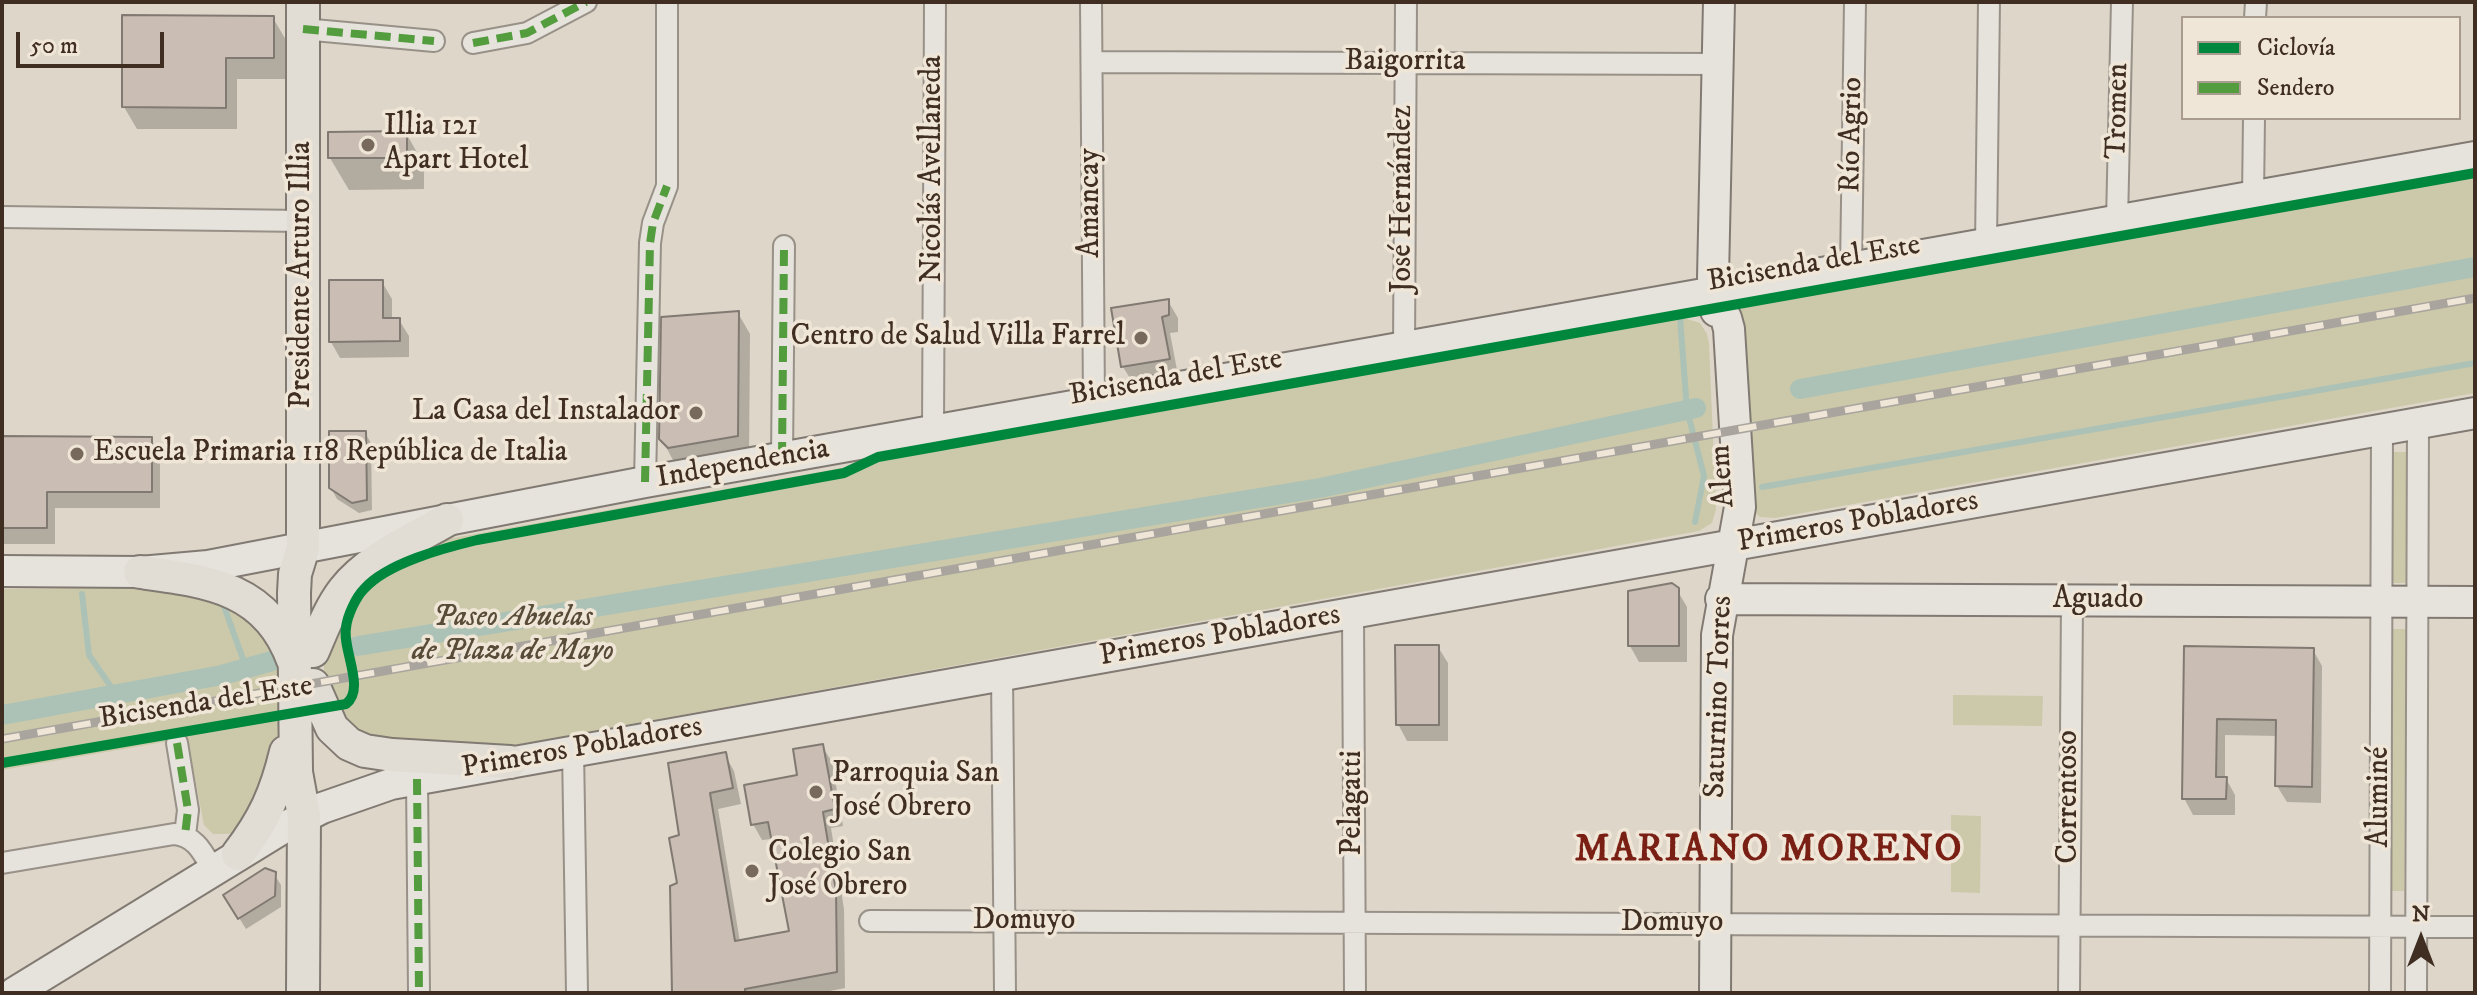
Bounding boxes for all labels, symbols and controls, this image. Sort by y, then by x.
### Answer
scale bar [20,16,168,66]
legend [2181,16,2461,120]
text: 50 m [30,31,78,61]
text: Ciclovía [2257,33,2335,63]
street label: Baigorrita [1345,45,1465,81]
street label: Nicolás Avellaneda [916,55,952,283]
street label: Tromen [2100,63,2138,159]
text: Sendero [2257,73,2335,103]
street label: Río Agrio [1834,77,1872,193]
street label: José Hernández [1386,105,1422,293]
place label: Illia 121 Apart Hotel [384,110,528,180]
marker: Illia 121 Apart Hotel [359,136,377,154]
street label: Presidente Arturo Illia [285,141,321,409]
street label: Amancay [1074,148,1110,258]
street label: Bicisenda del Este [1705,229,1923,301]
place label: Centro de Salud Villa Farrel [791,320,1125,356]
marker: Centro de Salud Villa Farrel [1132,329,1150,347]
street label: Bicisenda del Este [1067,343,1285,415]
place label: La Casa del Instalador [412,395,680,431]
marker: La Casa del Instalador [687,404,705,422]
street label: Independencia [654,432,832,498]
place label: Escuela Primaria 118 República de Italia [93,436,567,472]
street label: Alem [1704,443,1744,509]
marker: Escuela Primaria 118 República de Italia [68,445,86,463]
street label: Primeros Pobladores [1735,484,1981,562]
street label: Aguado [2053,583,2143,619]
street label: Saturnino Torres [1698,595,1742,799]
street label: Primeros Pobladores [1097,598,1343,676]
park label: Paseo Abuelas de Plaza de Mayo [412,601,614,672]
street label: Bicisenda del Este [97,669,315,739]
street label: Primeros Pobladores [459,710,705,788]
street label: Correntoso [2052,730,2088,864]
street label: Aluminé [2363,747,2399,847]
street label: Pelagatti [1336,750,1372,856]
place label: Parroquia San José Obrero [832,757,999,828]
marker: Parroquia San José Obrero [807,783,825,801]
district label: MARIANO MORENO [1575,829,1963,875]
place label: Colegio San José Obrero [768,836,911,906]
marker: Colegio San José Obrero [743,862,761,880]
north arrow [2381,899,2461,979]
text: N [2412,901,2430,928]
street label: Domuyo [973,904,1075,940]
street label: Domuyo [1621,906,1723,942]

